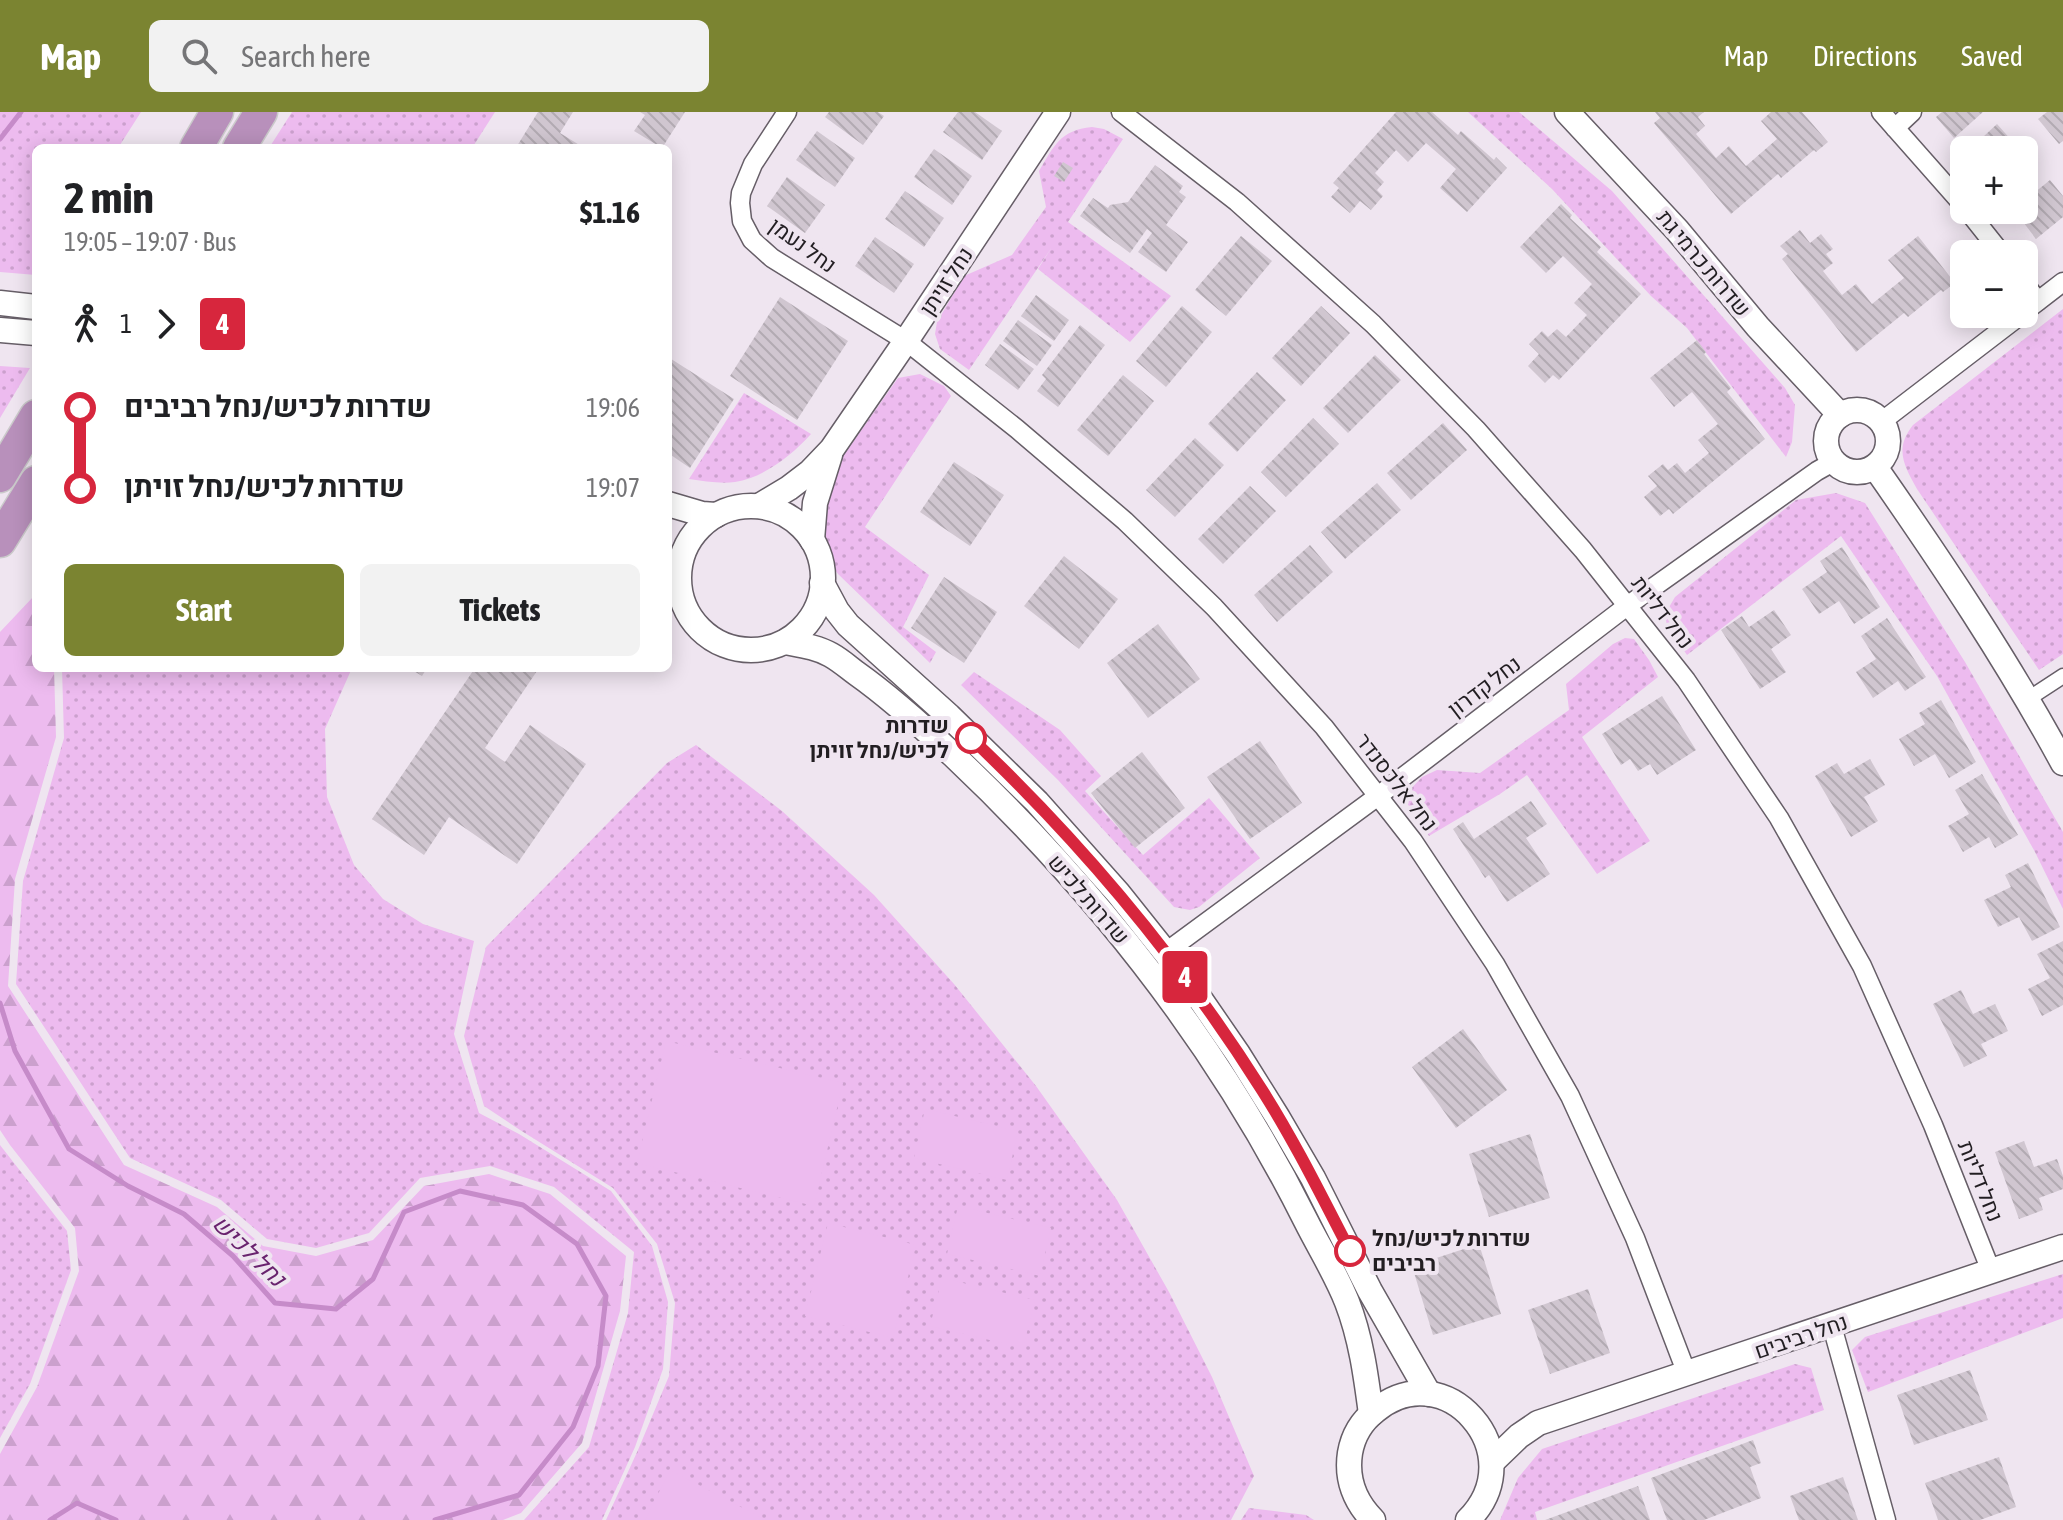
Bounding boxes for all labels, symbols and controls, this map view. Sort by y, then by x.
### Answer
search box [149,20,709,92]
icon: search [177,34,221,78]
text: Map [40,35,101,78]
text: Search here [241,39,371,73]
text: Map [1724,40,1769,72]
text: Directions [1813,40,1917,72]
text: Saved [1961,40,2023,72]
map controls [1950,136,2038,328]
button: + [1950,136,2038,224]
text: 2 min [64,172,154,222]
text: $1.16 [580,195,640,229]
street label: שדרות כרמי גת [1652,204,1756,322]
street label: נחל נעמן [764,212,842,278]
text: 19:05 – 19:07 · Bus [64,227,236,257]
button: − [1950,240,2038,328]
street label: נחל זויתן [914,242,978,320]
icon: walk [64,302,108,346]
icon: forward [144,302,188,346]
text: 4 [216,308,229,340]
text: 1 [120,309,132,339]
text: שדרות לכיש/נחל רביבים [124,389,432,423]
text: 19:06 [586,393,640,423]
text: שדרות לכיש/נחל זויתן [124,469,405,503]
text: 19:07 [586,473,640,503]
button: Start [64,564,344,656]
button: Tickets [360,564,640,656]
street label: נחל דליות [1627,570,1699,654]
street label: נחל קדרון [1442,650,1526,722]
place label: שדרות לכיש/נחל זויתן [810,712,949,763]
marker: שדרות לכיש/נחל זויתן [956,723,986,753]
street label: נחל אלכסנדר [1351,728,1443,836]
street label: שדרות לכיש [1043,849,1135,949]
line badge: 4 [1159,951,1211,1003]
text: 4 [1178,961,1192,993]
street label: נחל דליות [1953,1137,2009,1225]
water label: נחל לכיש [207,1210,293,1293]
place label: שדרות לכיש/נחל רביבים [1372,1225,1531,1276]
marker: שדרות לכיש/נחל רביבים [1335,1236,1365,1266]
street label: נחל רביבים [1751,1308,1851,1364]

